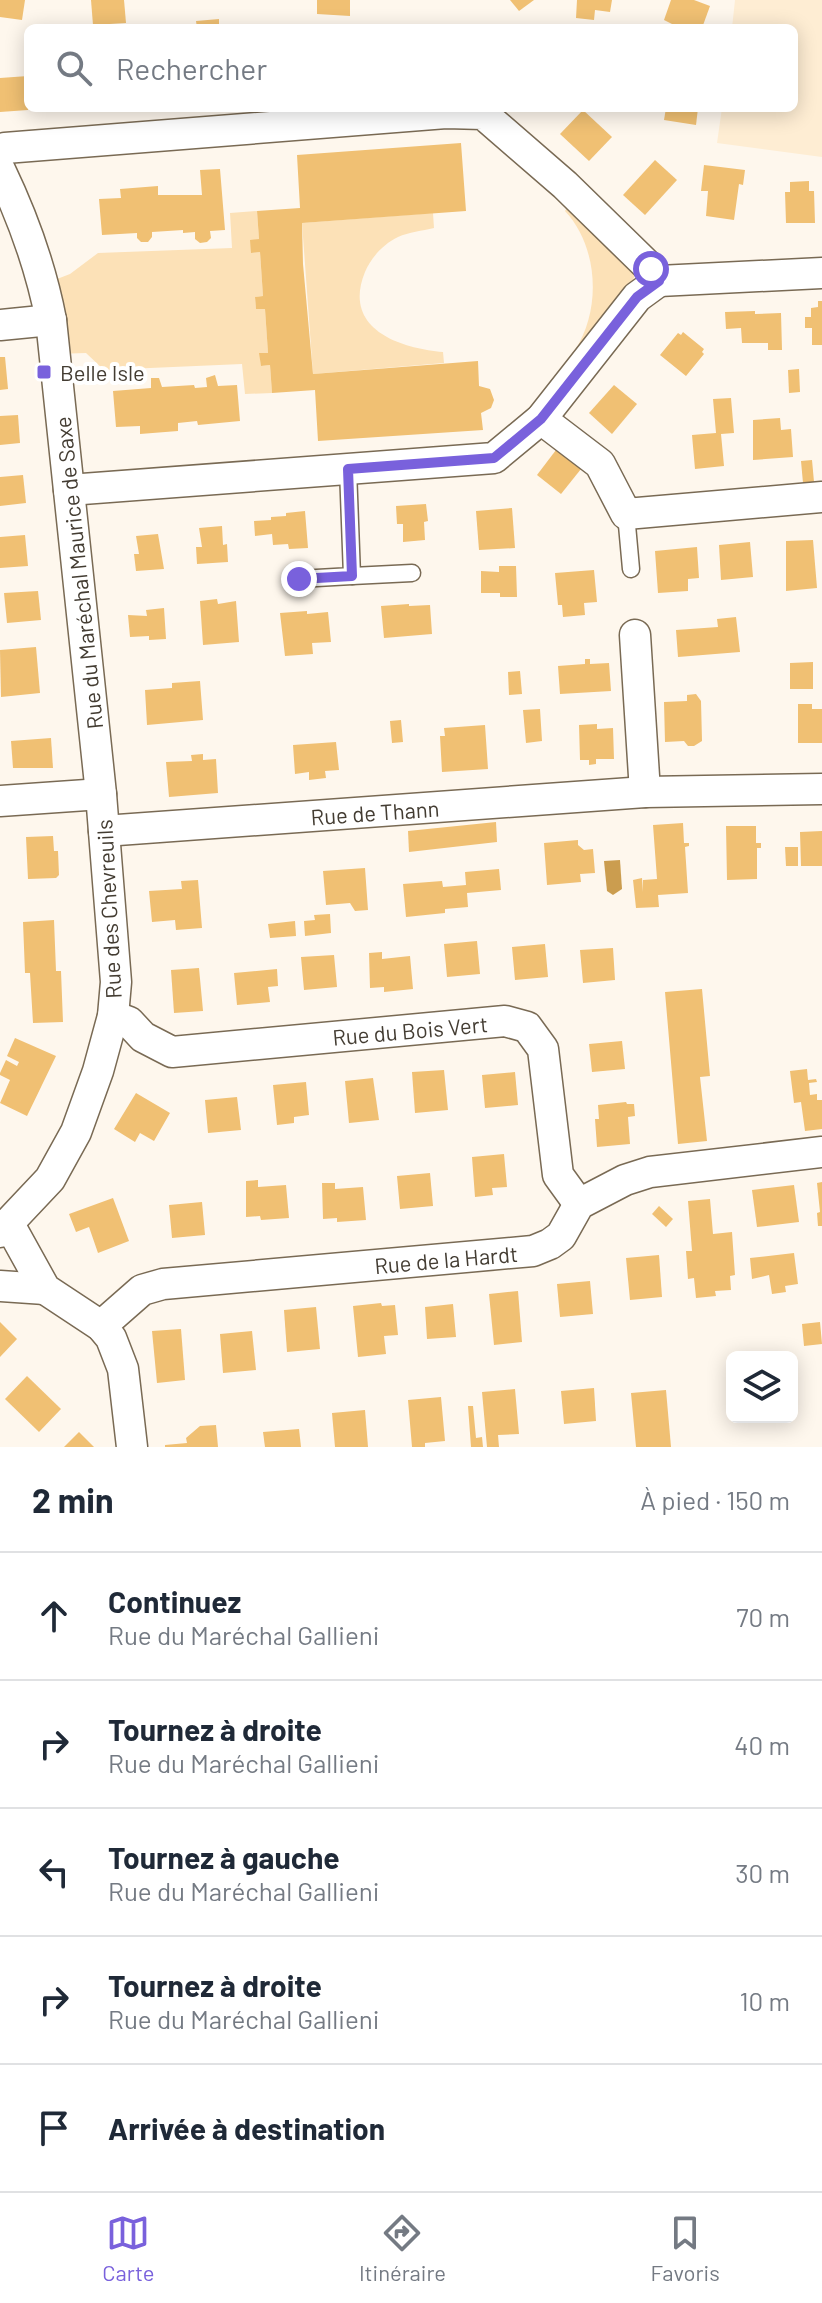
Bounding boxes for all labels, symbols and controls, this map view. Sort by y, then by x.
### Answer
search box [24,24,798,112]
icon: search [52,46,96,90]
text: Rechercher [116,50,267,86]
route start [633,251,669,287]
place label: Belle Isle [60,359,145,385]
marker: Belle Isle [35,363,53,381]
street label: Rue du Maréchal Maurice de Saxe [49,415,107,731]
route end [281,561,317,597]
street label: Rue de Thann [310,795,440,829]
street label: Rue des Chevreuils [90,819,126,999]
street label: Rue du Bois Vert [331,1010,489,1050]
street label: Rue de la Hardt [373,1240,519,1278]
map controls [726,1351,798,1423]
button: layers [726,1351,798,1423]
text: 2 min [32,1479,114,1520]
text: À pied · 150 m [640,1484,790,1515]
text: Continuez [108,1583,241,1619]
icon: ahead [32,1594,76,1638]
text: 70 m [736,1601,790,1632]
text: Rue du Maréchal Gallieni [108,1619,379,1650]
text: Tournez à droite [108,1711,322,1747]
icon: right [32,1722,76,1766]
text: 40 m [734,1729,790,1760]
text: Rue du Maréchal Gallieni [108,1747,379,1778]
text: Tournez à gauche [108,1839,340,1875]
icon: left [32,1850,76,1894]
text: 30 m [735,1857,790,1888]
text: Rue du Maréchal Gallieni [108,1875,379,1906]
text: Tournez à droite [108,1967,322,2003]
icon: right [32,1978,76,2022]
text: 10 m [740,1985,790,2016]
text: Rue du Maréchal Gallieni [108,2003,379,2034]
icon: arrive [32,2106,76,2150]
text: Arrivée à destination [108,2110,385,2146]
tab: Carte [102,2211,154,2285]
tab: Itinéraire [359,2211,446,2285]
tab: Favoris [651,2211,720,2285]

